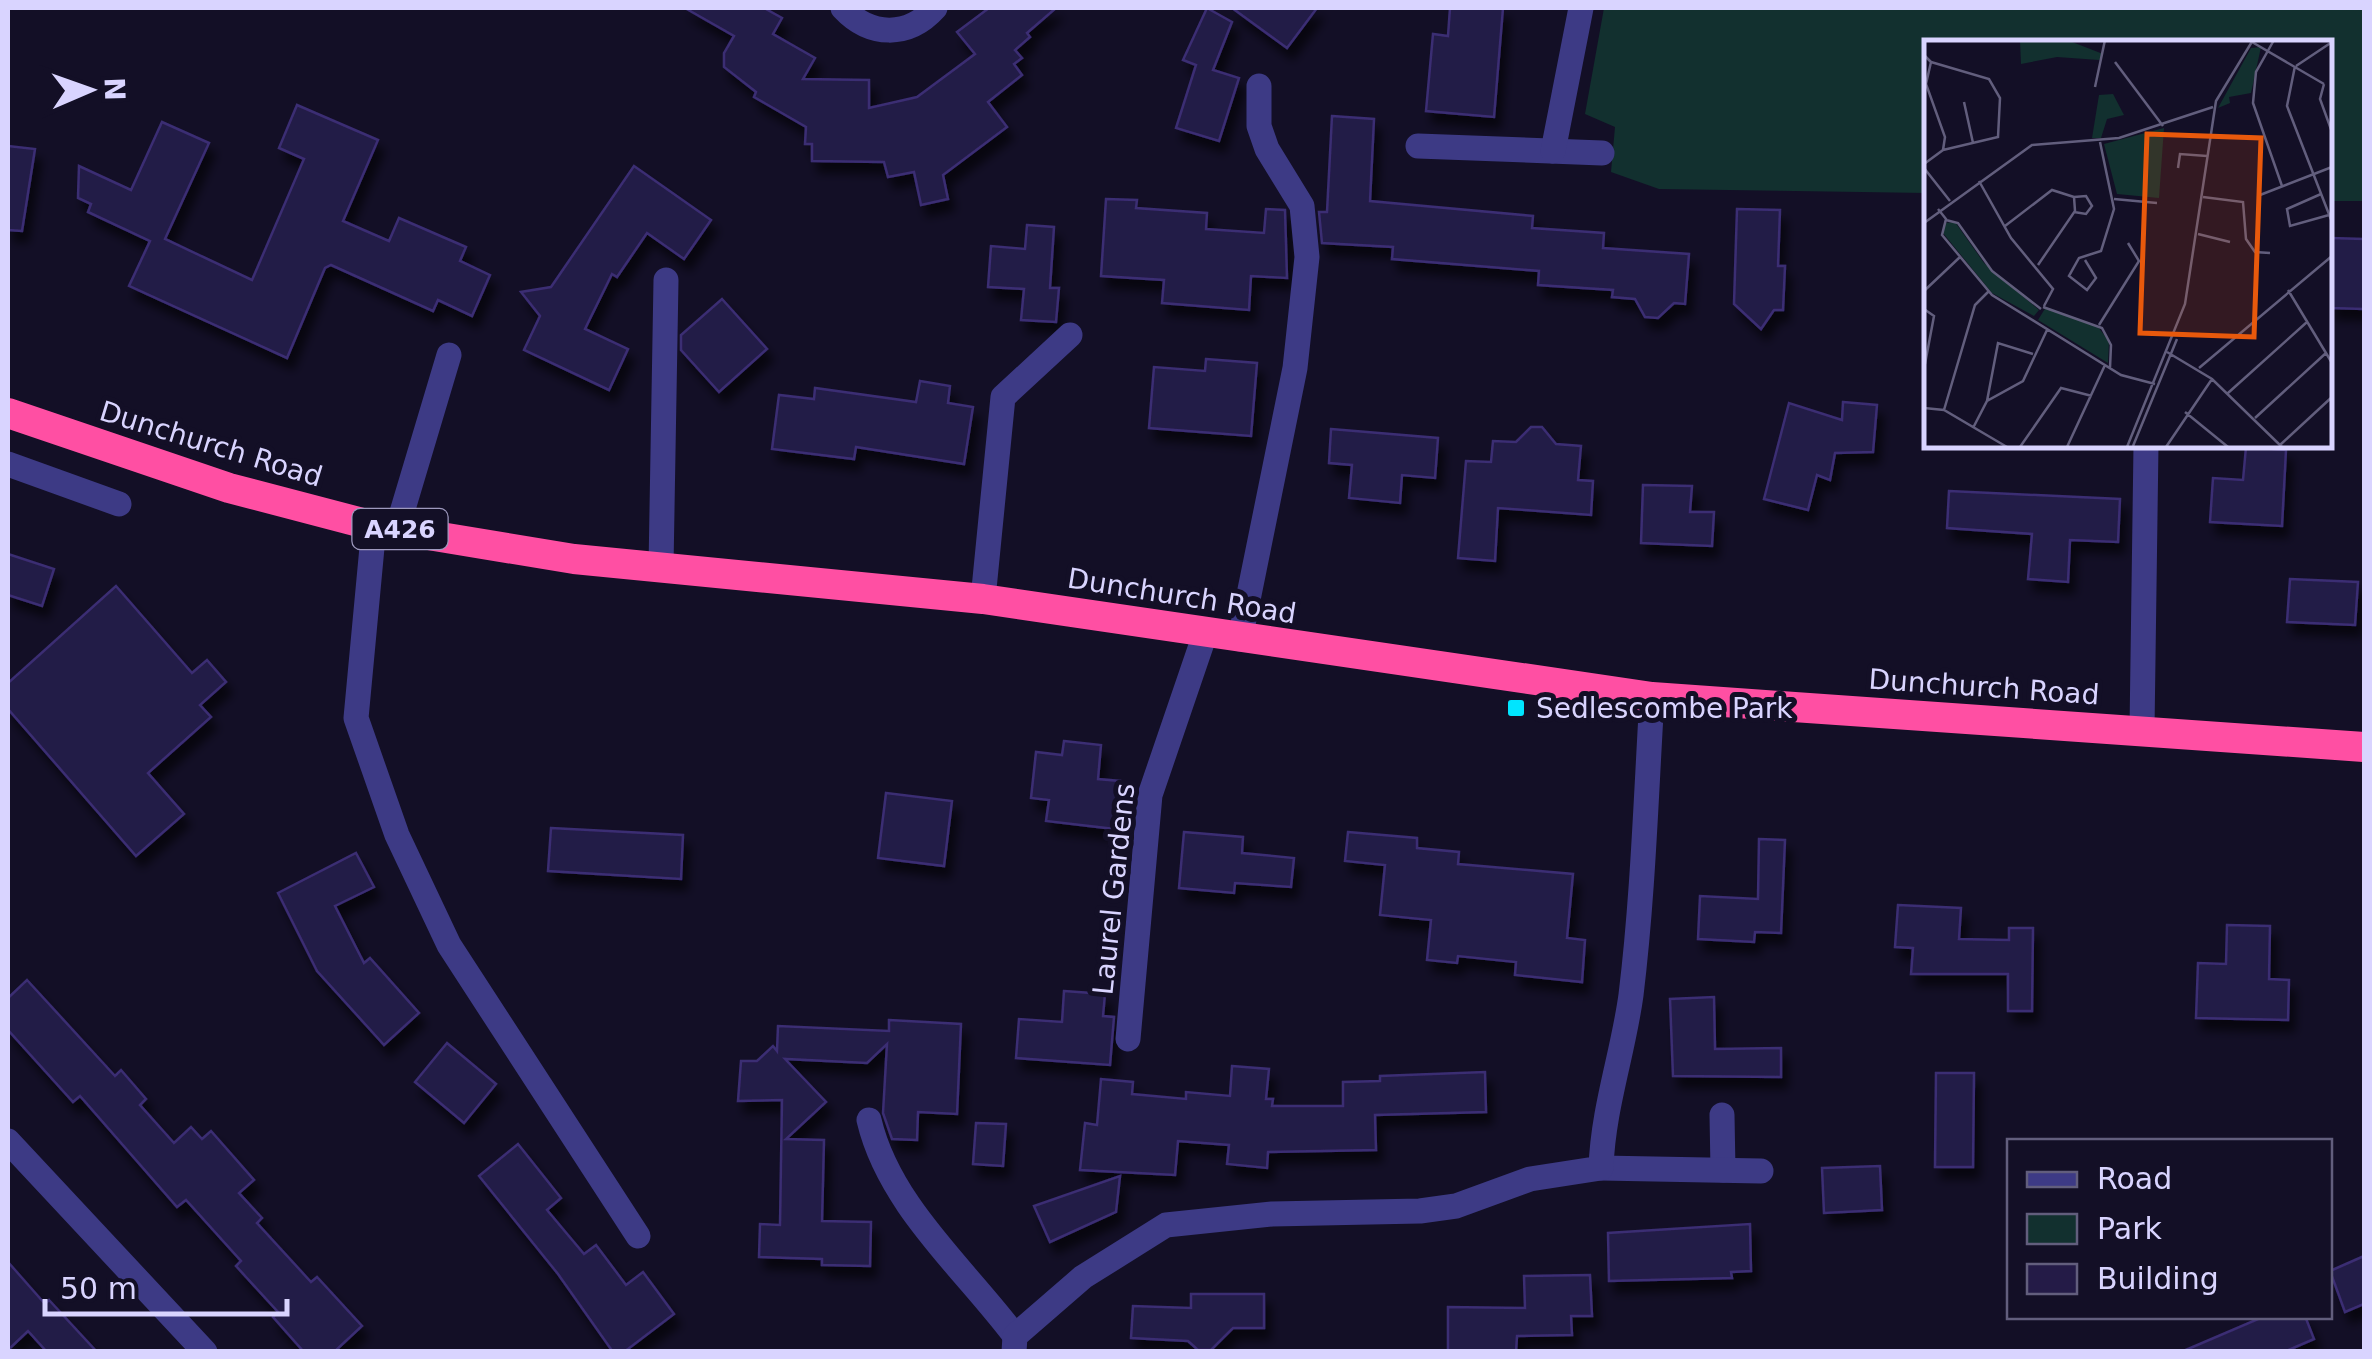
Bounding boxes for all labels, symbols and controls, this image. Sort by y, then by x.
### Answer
north arrow [40,40,140,140]
inset map [1924,40,2332,448]
text: N [98,77,131,101]
street label: Dunchurch Road [96,394,326,494]
road number: A426 [352,509,448,549]
street label: Dunchurch Road [1065,562,1299,630]
street label: Dunchurch Road [1868,662,2100,712]
place label: Sedlescombe Park [1536,692,1793,725]
marker: Sedlescombe Park [1505,697,1527,719]
street label: Laurel Gardens [1086,782,1142,996]
legend [2007,1139,2332,1319]
text: Road [2097,1161,2172,1196]
text: Park [2097,1211,2162,1246]
scale bar [45,1254,288,1316]
text: Building [2097,1261,2219,1296]
text: 50 m [60,1271,137,1306]

